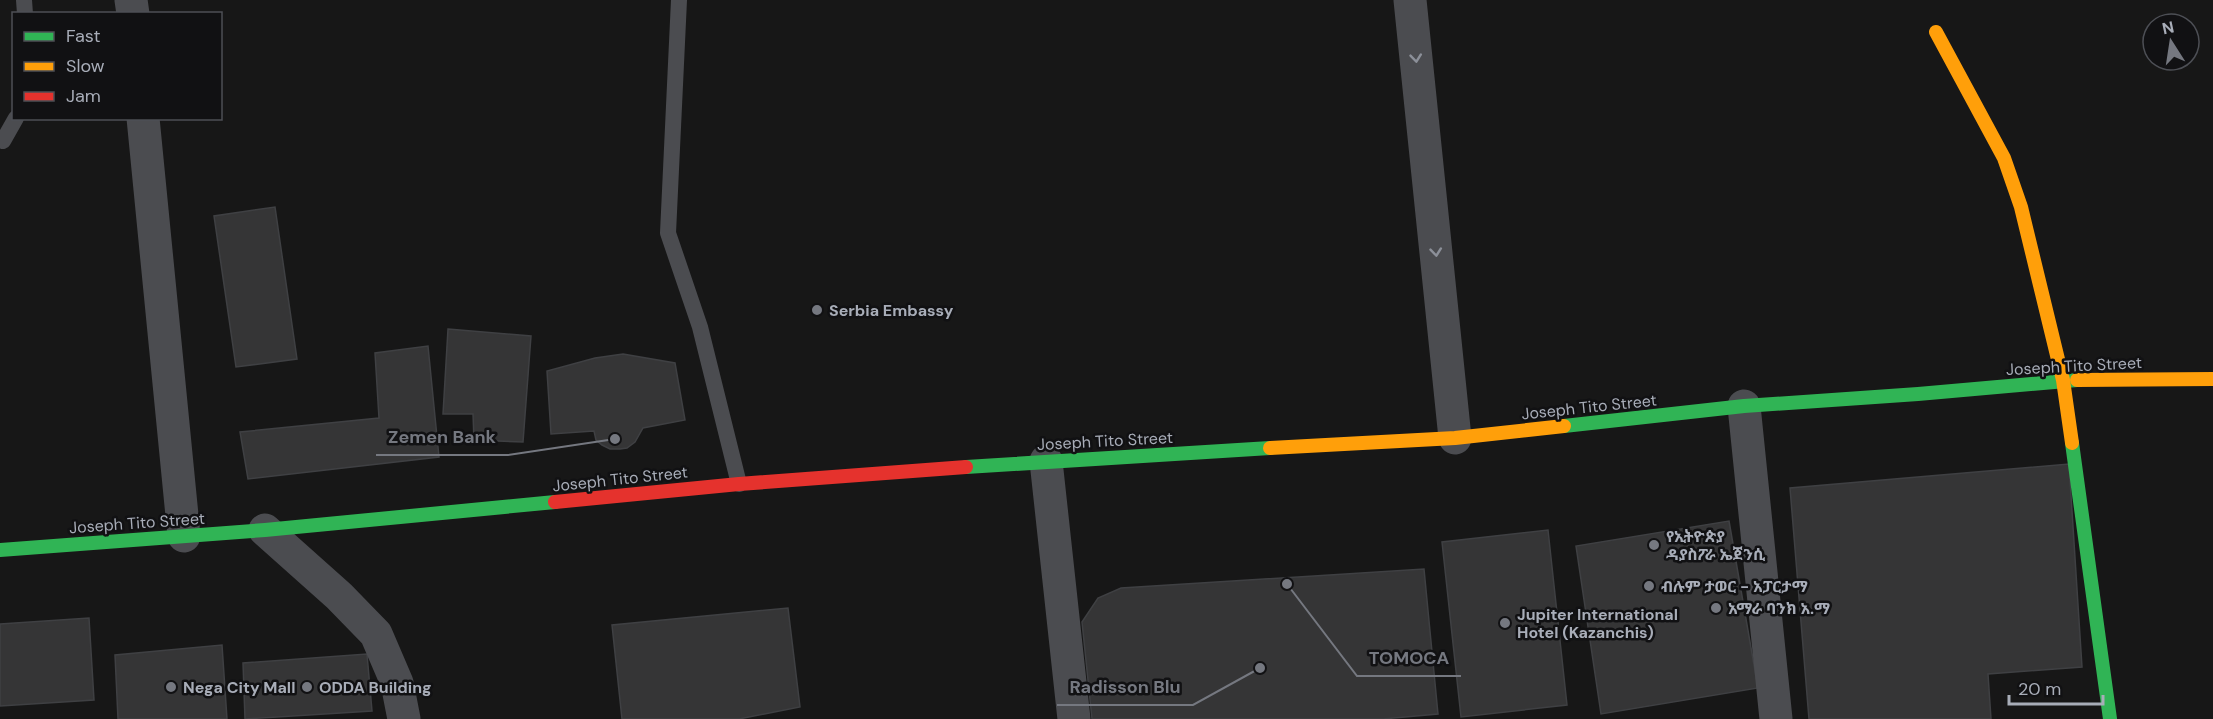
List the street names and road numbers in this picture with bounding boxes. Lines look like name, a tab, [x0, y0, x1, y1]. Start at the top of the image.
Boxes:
street label: Joseph Tito Street	[2006, 352, 2142, 380]
street label: Joseph Tito Street	[1520, 389, 1658, 425]
street label: Joseph Tito Street	[1037, 427, 1173, 455]
street label: Joseph Tito Street	[551, 461, 689, 497]
street label: Joseph Tito Street	[68, 508, 206, 538]

